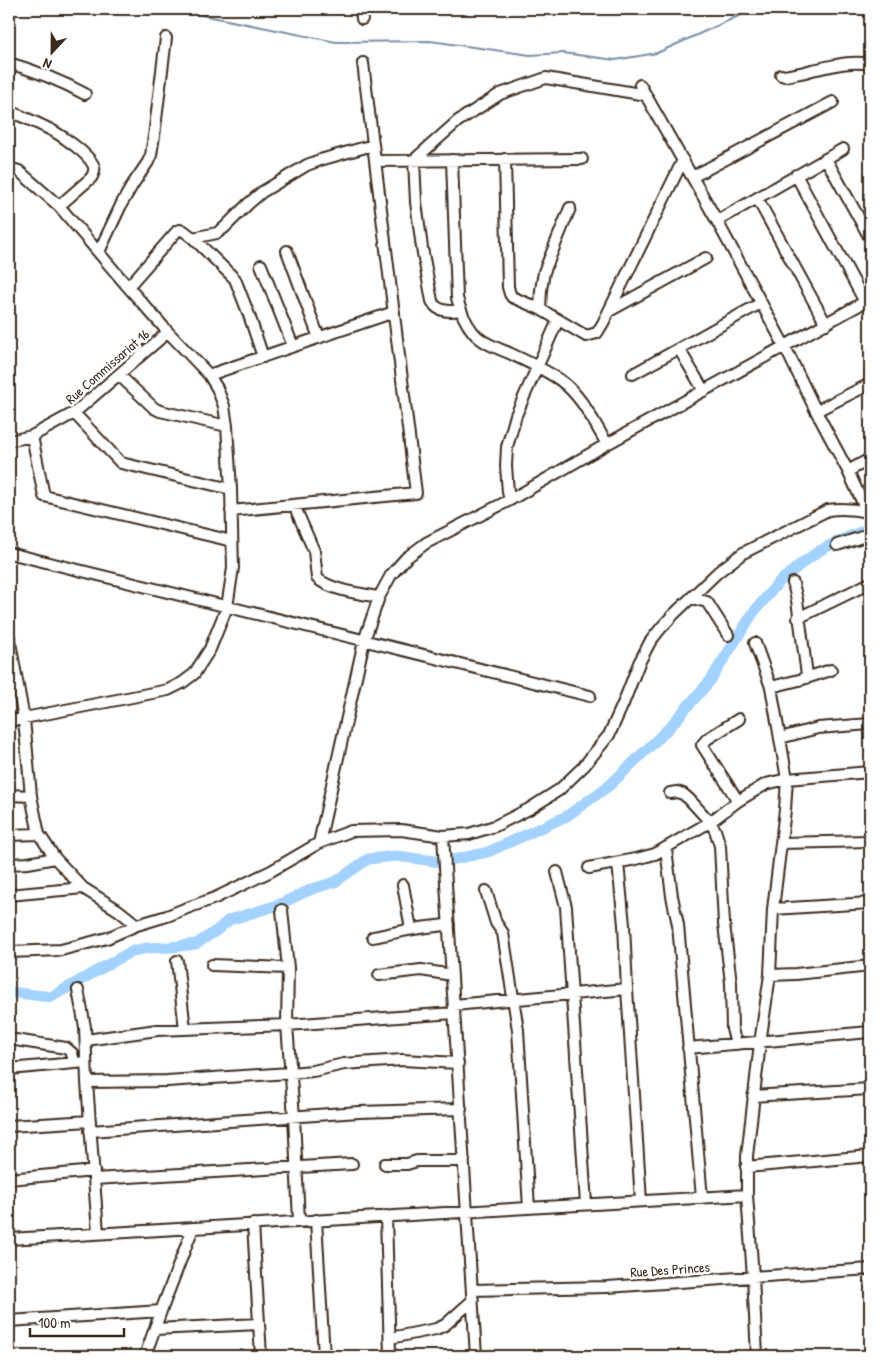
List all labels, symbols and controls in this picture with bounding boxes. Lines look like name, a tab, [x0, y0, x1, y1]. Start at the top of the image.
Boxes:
north arrow	[28, 28, 78, 78]
text: N	[39, 54, 54, 75]
street label: Rue Commissariat 16	[61, 324, 153, 408]
street label: Rue Des Princes	[630, 1257, 710, 1281]
scale bar	[30, 1305, 124, 1337]
text: 100 m	[38, 1312, 71, 1333]

